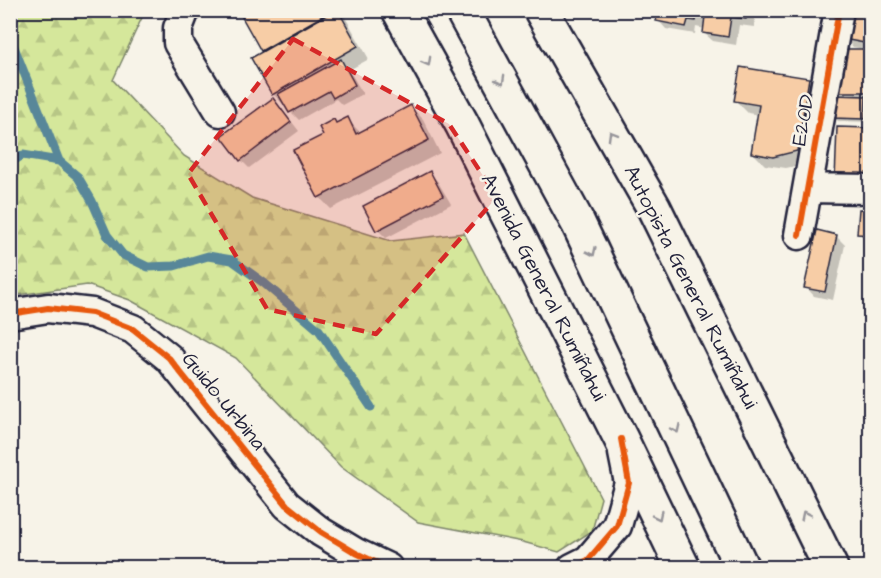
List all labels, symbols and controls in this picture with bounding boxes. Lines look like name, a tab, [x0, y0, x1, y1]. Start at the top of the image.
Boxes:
one-way arrow	[420, 55, 432, 66]
one-way arrow	[493, 74, 505, 85]
street label: E20D	[784, 92, 822, 148]
one-way arrow	[608, 131, 620, 142]
street label: Autopista General Rumiñahui	[616, 160, 765, 414]
street label: Avenida General Rumiñahui	[474, 168, 614, 406]
one-way arrow	[585, 246, 597, 257]
street label: Guido Urbina	[175, 346, 273, 457]
one-way arrow	[668, 422, 680, 433]
one-way arrow	[651, 510, 662, 521]
one-way arrow	[801, 510, 813, 521]

